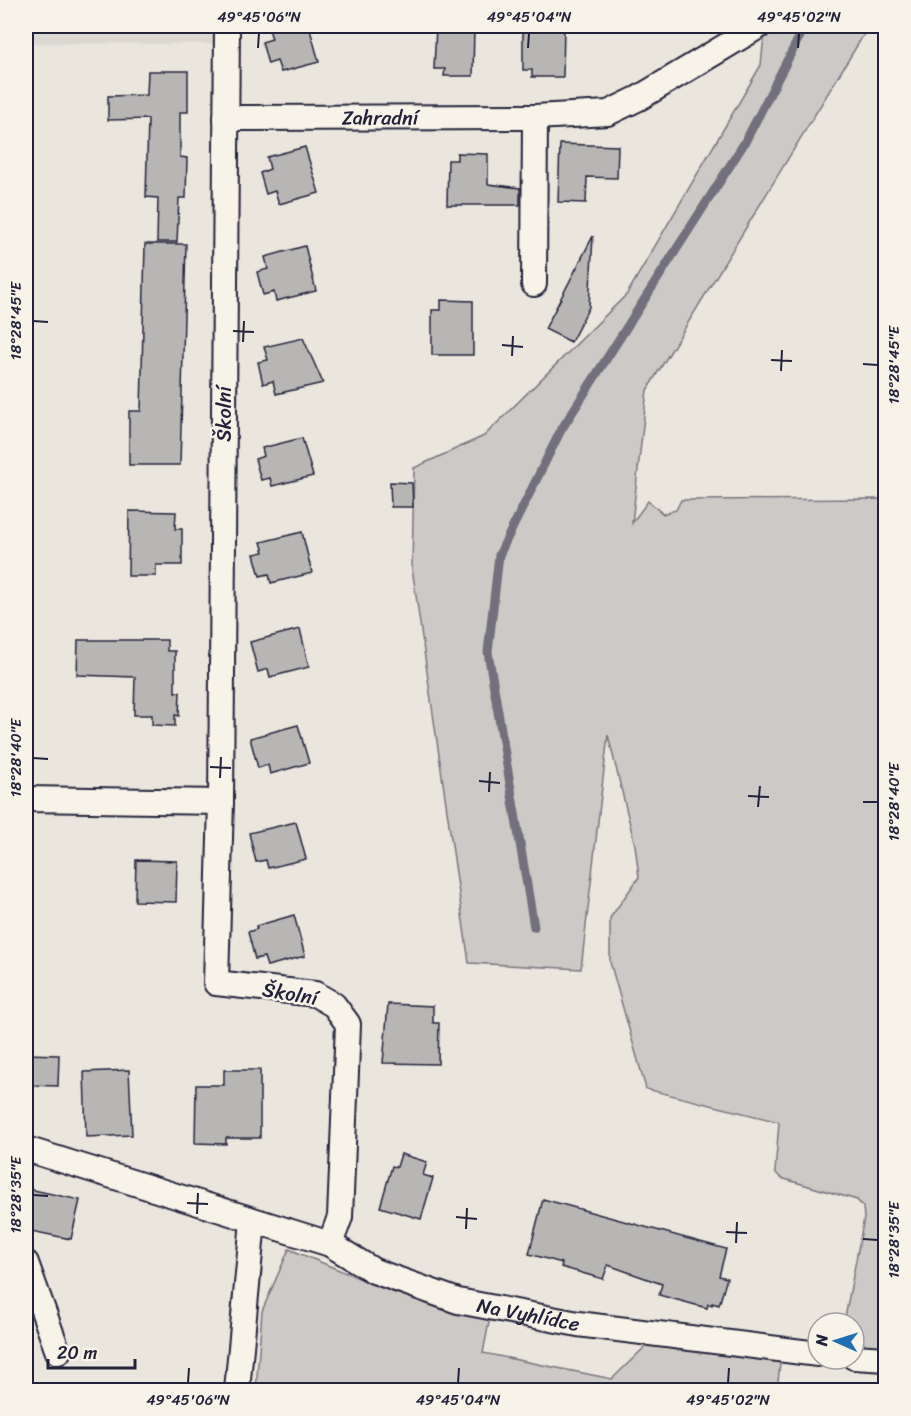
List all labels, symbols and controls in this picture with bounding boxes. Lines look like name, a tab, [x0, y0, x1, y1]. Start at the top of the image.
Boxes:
text: 49°45'06"N	[217, 4, 301, 30]
text: 49°45'04"N	[487, 4, 572, 30]
text: 49°45'02"N	[757, 4, 842, 30]
street label: Zahradní	[342, 100, 421, 135]
text: 18°28'45"E	[3, 280, 29, 360]
text: 18°28'45"E	[881, 324, 907, 404]
street label: Školní	[207, 384, 242, 442]
text: 18°28'40"E	[3, 717, 29, 797]
text: 18°28'40"E	[881, 761, 907, 841]
street label: Školní	[260, 972, 323, 1016]
text: 18°28'35"E	[3, 1155, 29, 1234]
text: 18°28'35"E	[881, 1200, 907, 1279]
street label: Na Vyhlídce	[474, 1288, 583, 1341]
north arrow	[806, 1311, 866, 1371]
scale bar	[48, 1332, 135, 1370]
text: N	[807, 1333, 836, 1348]
text: 20 m	[57, 1337, 97, 1369]
text: 49°45'06"N	[146, 1387, 230, 1413]
text: 49°45'04"N	[416, 1387, 501, 1413]
text: 49°45'02"N	[686, 1387, 771, 1413]

